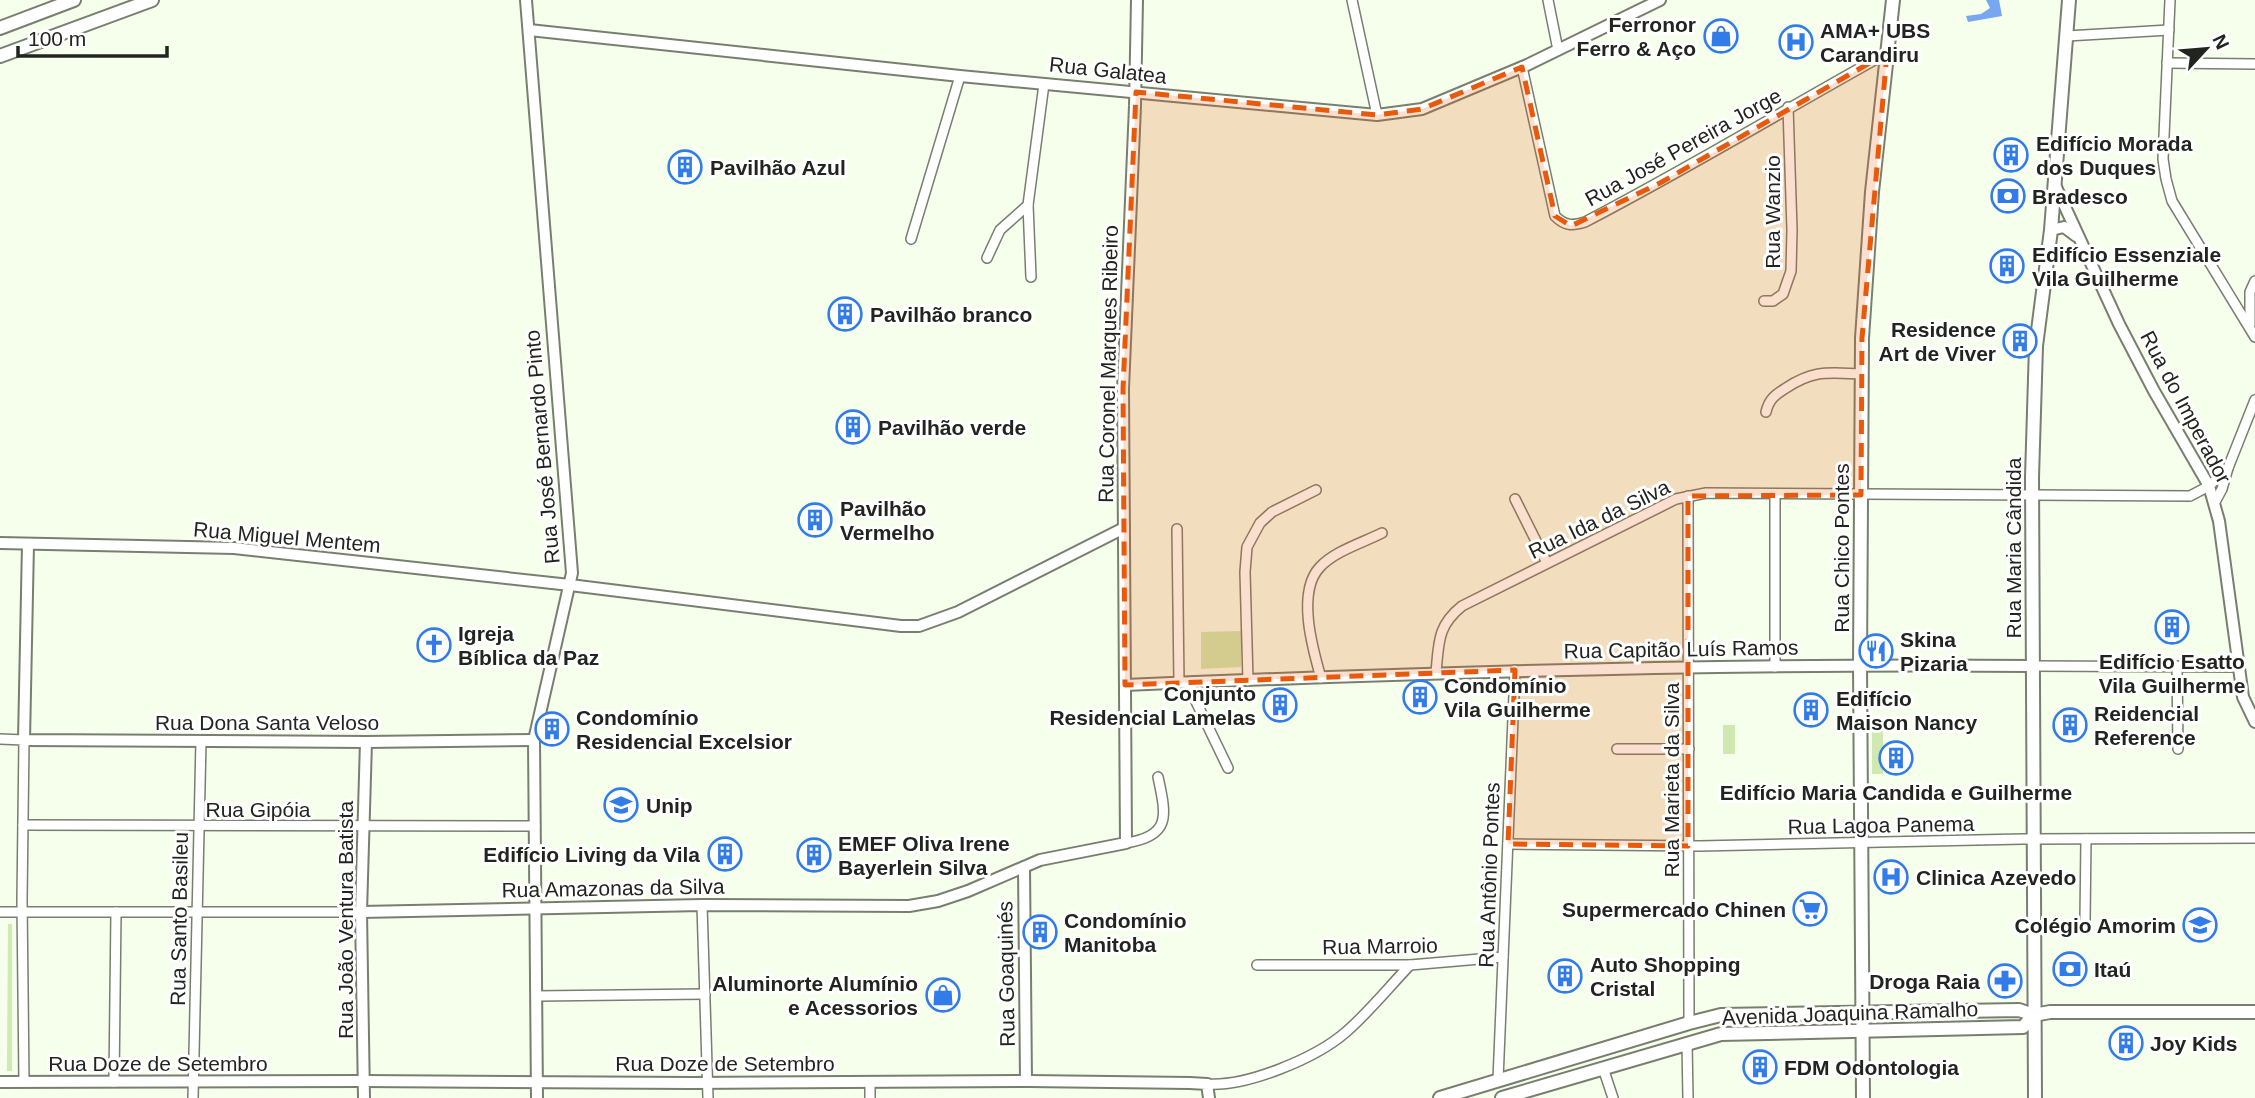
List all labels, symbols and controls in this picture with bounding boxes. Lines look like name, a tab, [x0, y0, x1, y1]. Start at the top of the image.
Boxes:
place label: Ferronor Ferro & Aço	[1577, 13, 1696, 60]
scale bar	[18, 14, 166, 58]
north arrow	[2171, 14, 2241, 84]
shop icon: Ferronor Ferro & Aço	[1702, 17, 1740, 55]
place label: AMA+ UBS Carandiru	[1820, 19, 1930, 66]
hospital icon: AMA+ UBS Carandiru	[1777, 23, 1815, 61]
text: 100 m	[28, 27, 86, 50]
text: N	[2208, 31, 2233, 53]
street label: Rua Galatea	[1048, 52, 1168, 88]
street label: Rua José Pereira Jorge	[1581, 83, 1785, 211]
place label: Edifício Morada dos Duques	[2036, 132, 2193, 179]
building icon: Edifício Morada dos Duques	[1992, 136, 2030, 174]
building icon: Pavilhão Azul	[666, 148, 704, 186]
street label: Rua Wanzio	[1761, 155, 1784, 269]
place label: Pavilhão Azul	[710, 156, 846, 179]
bank icon: Bradesco	[1989, 177, 2027, 215]
place label: Bradesco	[2032, 185, 2128, 208]
street label: Rua Coronel Marques Ribeiro	[1094, 225, 1122, 503]
place label: Edifício Essenziale Vila Guilherme	[2032, 243, 2221, 290]
building icon: Edifício Essenziale Vila Guilherme	[1988, 247, 2026, 285]
building icon: Pavilhão branco	[826, 295, 864, 333]
place label: Pavilhão branco	[870, 303, 1032, 326]
place label: Residence Art de Viver	[1879, 318, 1996, 365]
building icon: Residence Art de Viver	[2001, 322, 2039, 360]
street label: Rua do Imperador	[2136, 327, 2236, 487]
street label: Rua José Bernardo Pinto	[520, 329, 564, 565]
building icon: Pavilhão verde	[834, 408, 872, 446]
place label: Pavilhão verde	[878, 416, 1026, 439]
street label: Rua Maria Cândida	[2002, 457, 2025, 638]
street label: Rua Chico Pontes	[1830, 463, 1853, 633]
street label: Rua Ida da Silva	[1525, 475, 1674, 563]
place label: Pavilhão Vermelho	[840, 497, 935, 544]
building icon: Pavilhão Vermelho	[796, 501, 834, 539]
street label: Rua Miguel Mentem	[192, 517, 382, 557]
building icon: Edifício Esatto Vila Guilherme	[2153, 608, 2191, 646]
place label: Igreja Bíblica da Paz	[458, 622, 599, 669]
church icon: Igreja Bíblica da Paz	[415, 626, 453, 664]
place label: Skina Pizaria	[1900, 628, 1968, 675]
restaurant icon: Skina Pizaria	[1857, 632, 1895, 670]
street label: Rua Capitão Luís Ramos	[1564, 635, 1798, 663]
place label: Edifício Esatto Vila Guilherme	[2099, 650, 2245, 697]
place label: Condomínio Vila Guilherme	[1444, 674, 1591, 721]
building icon: Condomínio Vila Guilherme	[1401, 678, 1439, 716]
place label: Conjunto Residencial Lamelas	[1049, 682, 1256, 729]
street label: Rua Marieta da Silva	[1660, 682, 1683, 877]
building icon: Conjunto Residencial Lamelas	[1261, 686, 1299, 724]
place label: Edifício Maison Nancy	[1836, 687, 1978, 734]
building icon: Edifício Maison Nancy	[1792, 691, 1830, 729]
place label: Reidencial Reference	[2094, 702, 2199, 749]
place label: Condomínio Residencial Excelsior	[576, 706, 792, 753]
building icon: Reidencial Reference	[2051, 706, 2089, 744]
building icon: Condomínio Residencial Excelsior	[533, 710, 571, 748]
street label: Rua Dona Santa Veloso	[155, 711, 379, 734]
building icon: Edifício Maria Candida e Guilherme	[1877, 739, 1915, 777]
place label: Edifício Maria Candida e Guilherme	[1720, 781, 2072, 804]
street label: Rua Antônio Pontes	[1474, 782, 1504, 968]
school or university icon: Unip	[602, 786, 640, 824]
place label: Unip	[646, 794, 693, 817]
street label: Rua Gipóia	[205, 798, 311, 821]
street label: Rua João Ventura Batista	[334, 801, 357, 1039]
street label: Rua Lagoa Panema	[1787, 812, 1975, 838]
street label: Rua Santo Basileu	[166, 832, 192, 1006]
place label: EMEF Oliva Irene Bayerlein Silva	[838, 832, 1010, 879]
building icon: Edifício Living da Vila	[706, 835, 744, 873]
building icon: EMEF Oliva Irene Bayerlein Silva	[795, 836, 833, 874]
place label: Edifício Living da Vila	[483, 843, 700, 866]
hospital icon: Clinica Azevedo	[1872, 858, 1910, 896]
place label: Clinica Azevedo	[1916, 866, 2076, 889]
street label: Rua Amazonas da Silva	[501, 875, 725, 901]
supermarket icon: Supermercado Chinen	[1791, 890, 1829, 928]
place label: Supermercado Chinen	[1562, 898, 1786, 921]
street label: Rua Goaquinés	[993, 901, 1019, 1047]
school or university icon: Colégio Amorim	[2181, 906, 2219, 944]
place label: Condomínio Manitoba	[1064, 909, 1186, 956]
building icon: Condomínio Manitoba	[1021, 913, 1059, 951]
place label: Colégio Amorim	[2015, 914, 2176, 937]
street label: Rua Marroio	[1322, 933, 1438, 959]
bank icon: Itaú	[2051, 950, 2089, 988]
place label: Auto Shopping Cristal	[1590, 953, 1740, 1000]
building icon: Auto Shopping Cristal	[1546, 957, 1584, 995]
place label: Itaú	[2094, 958, 2131, 981]
pharmacy icon: Droga Raia	[1986, 962, 2024, 1000]
place label: Droga Raia	[1869, 970, 1980, 993]
place label: Aluminorte Alumínio e Acessorios	[712, 972, 918, 1019]
shop icon: Aluminorte Alumínio e Acessorios	[924, 976, 962, 1014]
street label: Avenida Joaquina Ramalho	[1721, 997, 1979, 1029]
building icon: Joy Kids	[2107, 1024, 2145, 1062]
place label: Joy Kids	[2150, 1032, 2238, 1055]
building icon: FDM Odontologia	[1741, 1048, 1779, 1086]
street label: Rua Doze de Setembro	[48, 1052, 268, 1075]
street label: Rua Doze de Setembro	[615, 1052, 835, 1075]
place label: FDM Odontologia	[1784, 1056, 1959, 1079]

